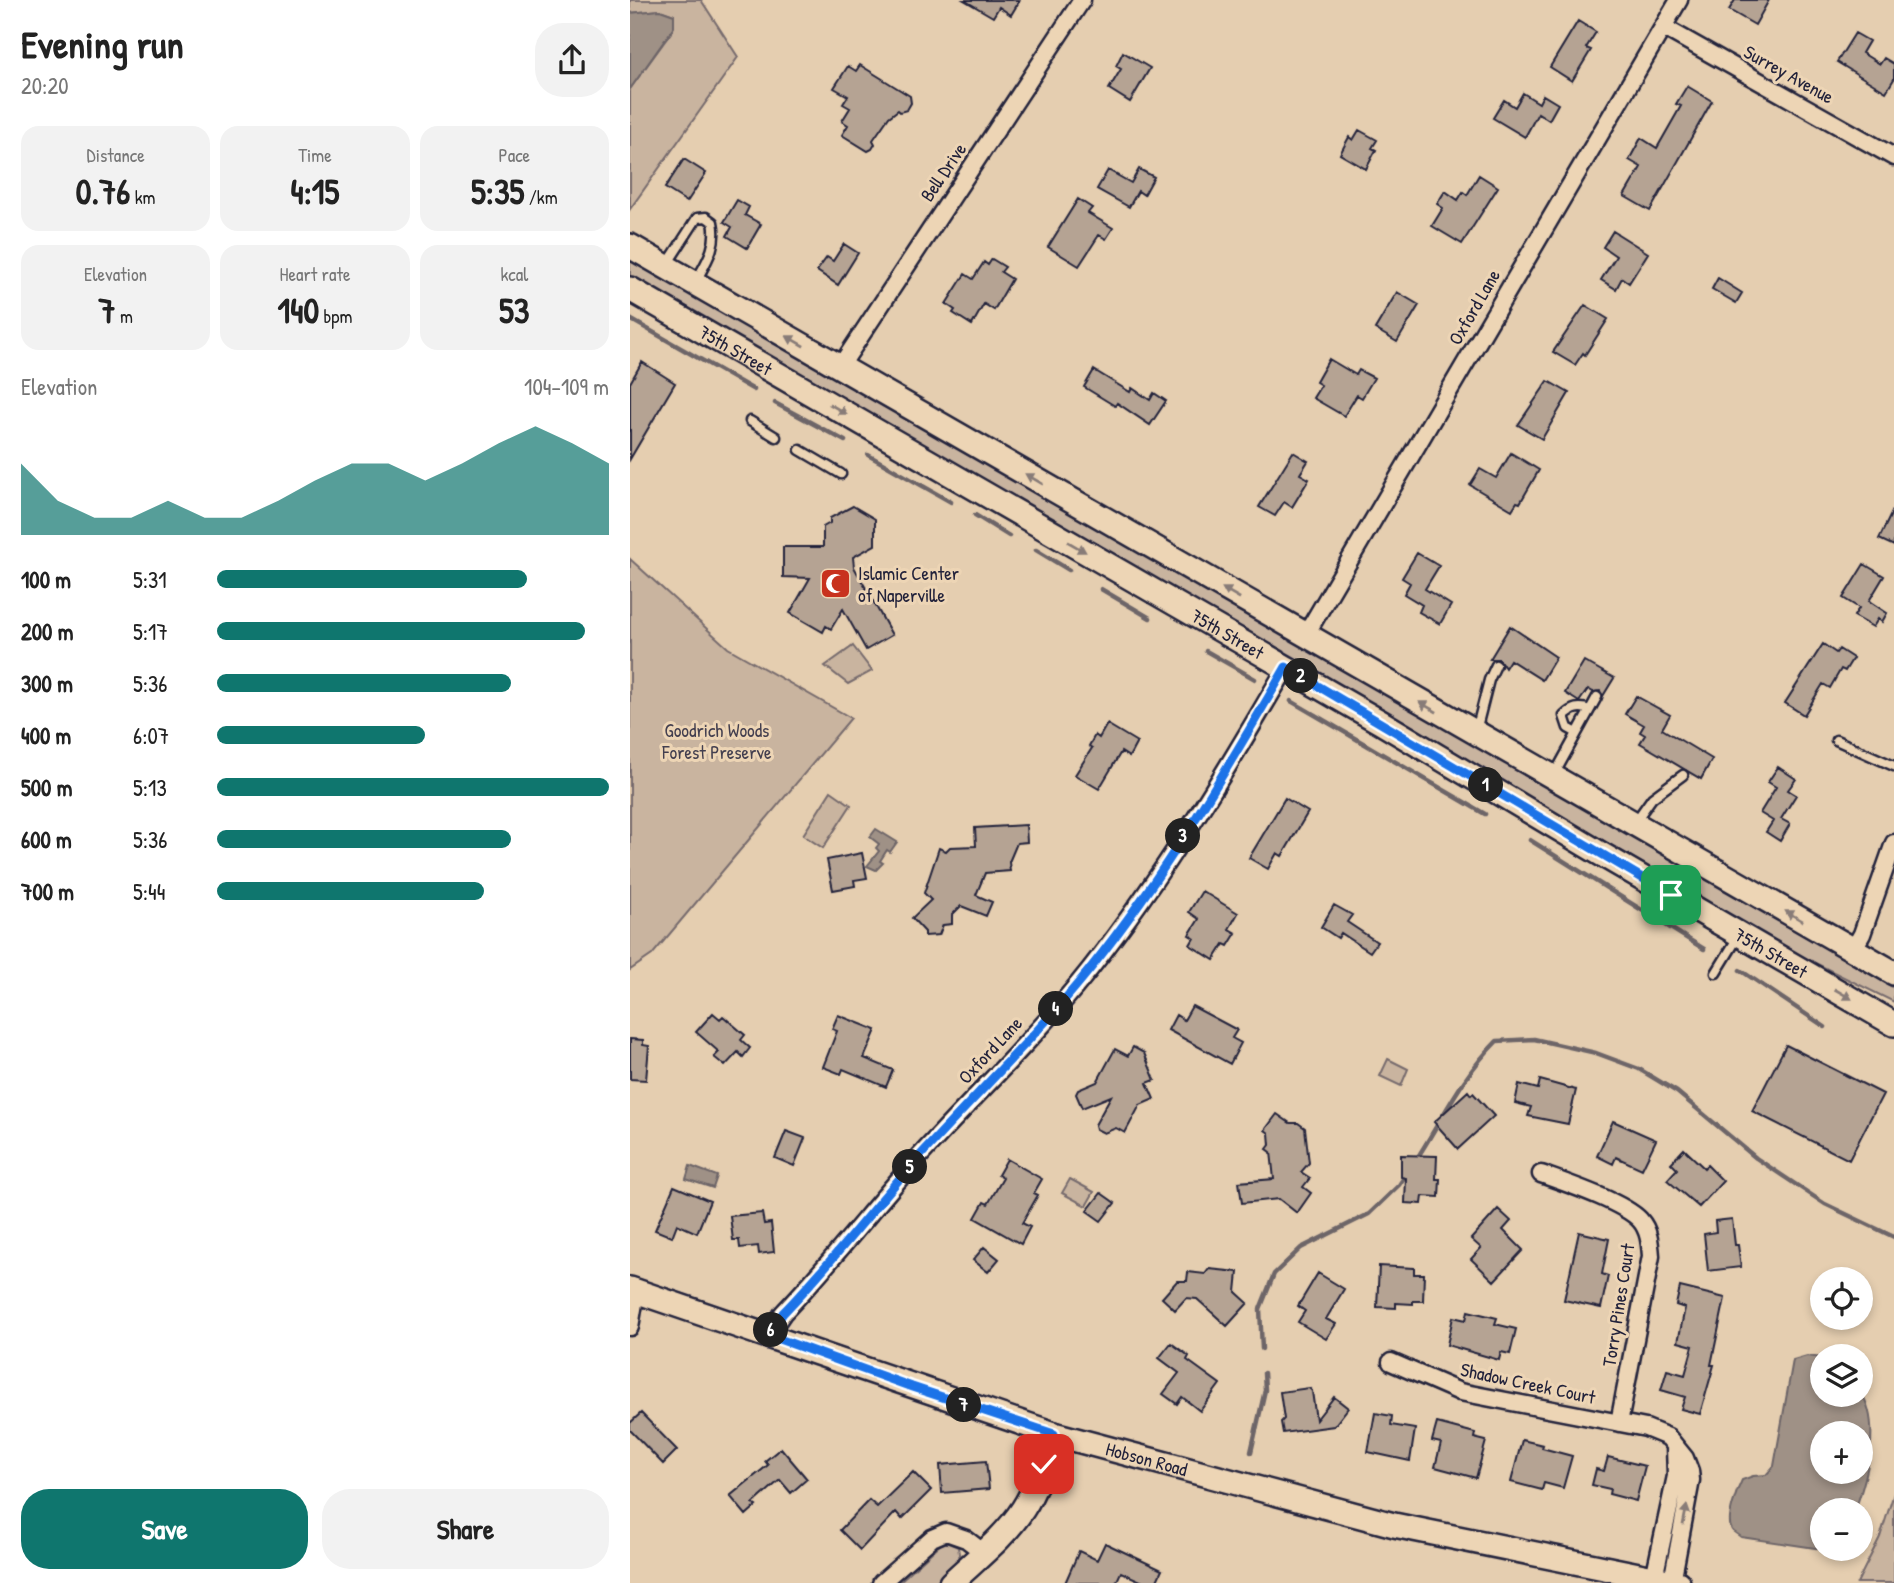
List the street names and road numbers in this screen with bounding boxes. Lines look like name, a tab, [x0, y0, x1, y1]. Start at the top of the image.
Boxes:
street label: Surrey Avenue	[1739, 39, 1839, 110]
street label: Bell Drive	[914, 137, 972, 206]
street label: Oxford Lane	[1442, 264, 1506, 350]
street label: 75th Street	[694, 319, 777, 382]
street label: 75th Street	[1186, 602, 1269, 666]
street label: 75th Street	[1730, 921, 1813, 984]
street label: Oxford Lane	[952, 1010, 1028, 1089]
street label: Torry Pines Court	[1595, 1241, 1641, 1368]
street label: Shadow Creek Court	[1458, 1356, 1598, 1410]
street label: Hobson Road	[1103, 1435, 1191, 1482]

